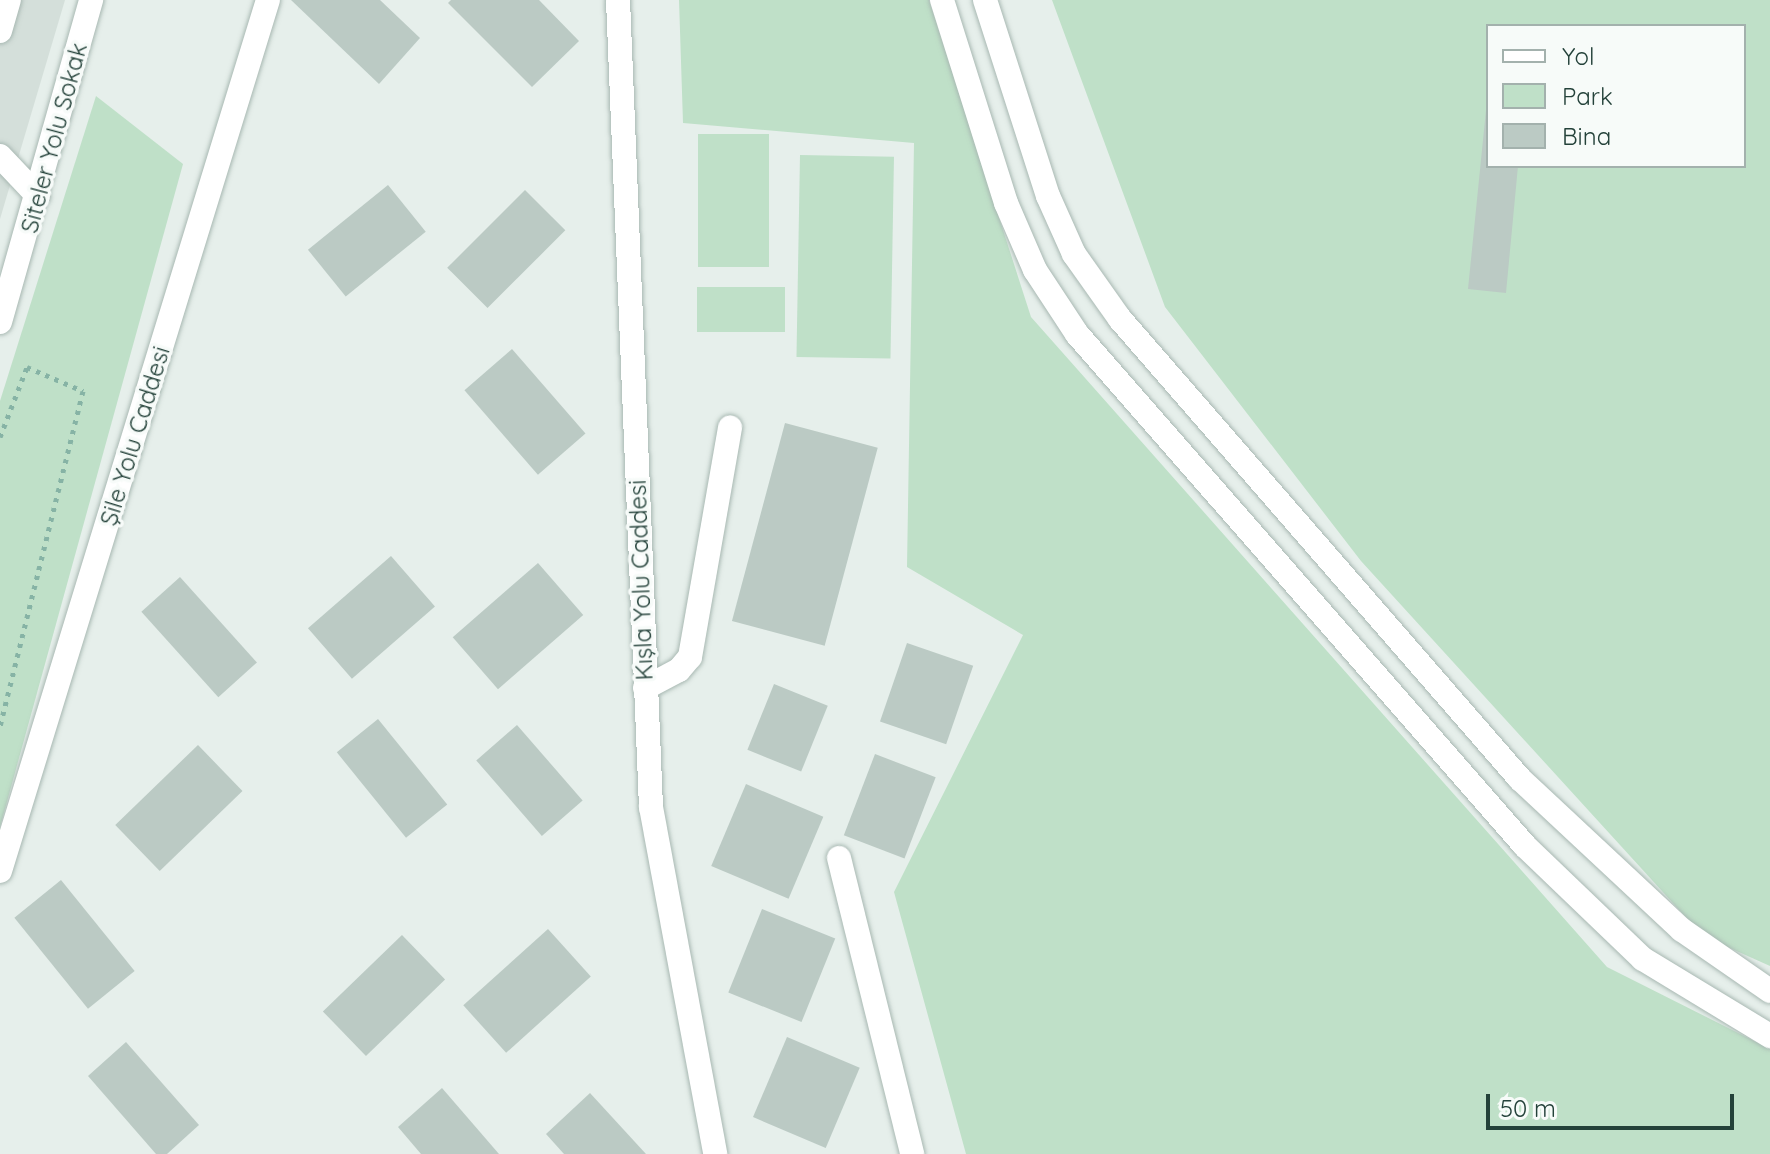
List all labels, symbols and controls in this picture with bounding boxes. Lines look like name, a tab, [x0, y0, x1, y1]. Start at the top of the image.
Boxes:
legend	[1486, 24, 1746, 168]
street label: Siteler Yolu Sokak	[15, 40, 93, 236]
text: Yol	[1562, 41, 1594, 71]
text: Park	[1562, 81, 1613, 111]
text: Bina	[1562, 121, 1611, 151]
street label: Şile Yolu Caddesi	[94, 343, 176, 529]
street label: Kışla Yolu Caddesi	[623, 479, 659, 681]
scale bar	[1490, 1078, 1738, 1128]
text: 50 m	[1500, 1093, 1556, 1123]

